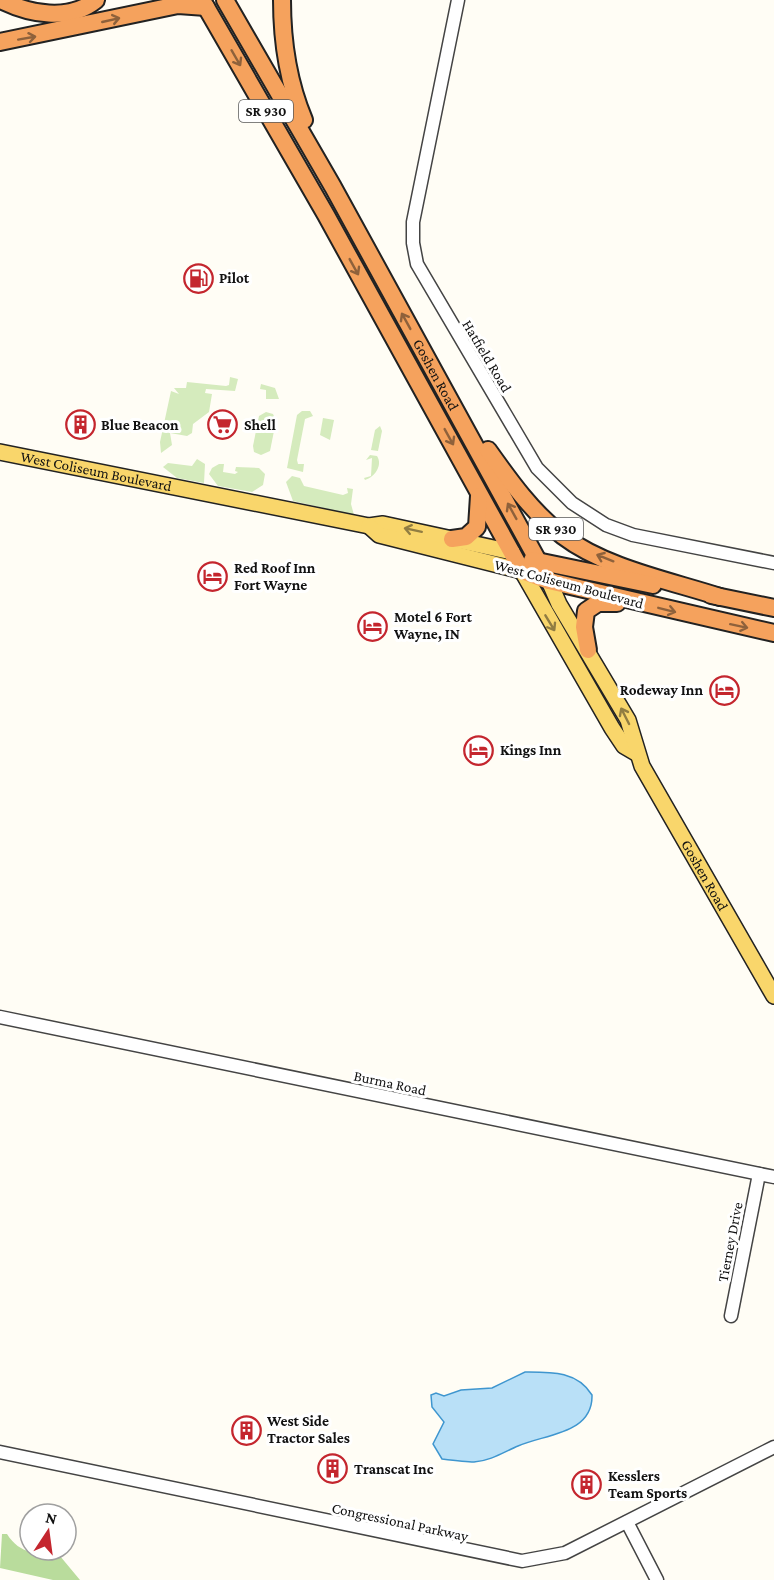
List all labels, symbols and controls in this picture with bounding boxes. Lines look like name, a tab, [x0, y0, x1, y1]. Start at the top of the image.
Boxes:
one-way arrow	[101, 13, 120, 25]
one-way arrow	[17, 32, 36, 43]
one-way arrow	[230, 49, 242, 66]
road number: SR 930	[239, 100, 293, 122]
one-way arrow	[349, 257, 360, 275]
fuel station icon: Pilot	[182, 262, 214, 294]
place label: Pilot	[219, 270, 250, 286]
one-way arrow	[400, 313, 412, 330]
street label: Hatfield Road	[459, 317, 515, 395]
street label: Goshen Road	[410, 336, 462, 413]
building icon: Blue Beacon	[64, 409, 96, 441]
supermarket icon: Shell	[207, 409, 239, 441]
place label: Blue Beacon	[101, 417, 179, 433]
place label: Shell	[244, 417, 276, 433]
one-way arrow	[443, 428, 455, 445]
street label: West Coliseum Boulevard	[19, 448, 173, 494]
one-way arrow	[506, 503, 518, 520]
road number: SR 930	[529, 518, 583, 540]
one-way arrow	[404, 524, 424, 535]
one-way arrow	[597, 552, 615, 563]
street label: West Coliseum Boulevard	[493, 556, 645, 612]
place label: Red Roof Inn Fort Wayne	[234, 560, 316, 593]
hotel icon: Red Roof Inn Fort Wayne	[197, 561, 229, 593]
one-way arrow	[657, 604, 676, 616]
place label: Motel 6 Fort Wayne, IN	[393, 609, 473, 642]
hotel icon: Motel 6 Fort Wayne, IN	[357, 610, 389, 642]
one-way arrow	[544, 614, 556, 631]
one-way arrow	[730, 620, 749, 632]
hotel icon: Rodeway Inn	[708, 674, 740, 706]
place label: Rodeway Inn	[620, 682, 703, 698]
one-way arrow	[619, 708, 631, 725]
hotel icon: Kings Inn	[463, 734, 495, 766]
place label: Kings Inn	[500, 742, 562, 758]
street label: Goshen Road	[678, 837, 731, 913]
street label: Burma Road	[352, 1068, 428, 1099]
street label: Tierney Drive	[714, 1200, 747, 1283]
place label: West Side Tractor Sales	[266, 1413, 350, 1446]
building icon: West Side Tractor Sales	[230, 1414, 262, 1446]
building icon: Transcat Inc	[317, 1453, 349, 1485]
place label: Transcat Inc	[354, 1461, 434, 1477]
place label: Kesslers Team Sports	[608, 1468, 687, 1501]
building icon: Kesslers Team Sports	[571, 1469, 603, 1501]
street label: Congressional Parkway	[330, 1500, 470, 1545]
north arrow	[18, 1502, 78, 1562]
text: N	[44, 1508, 59, 1527]

